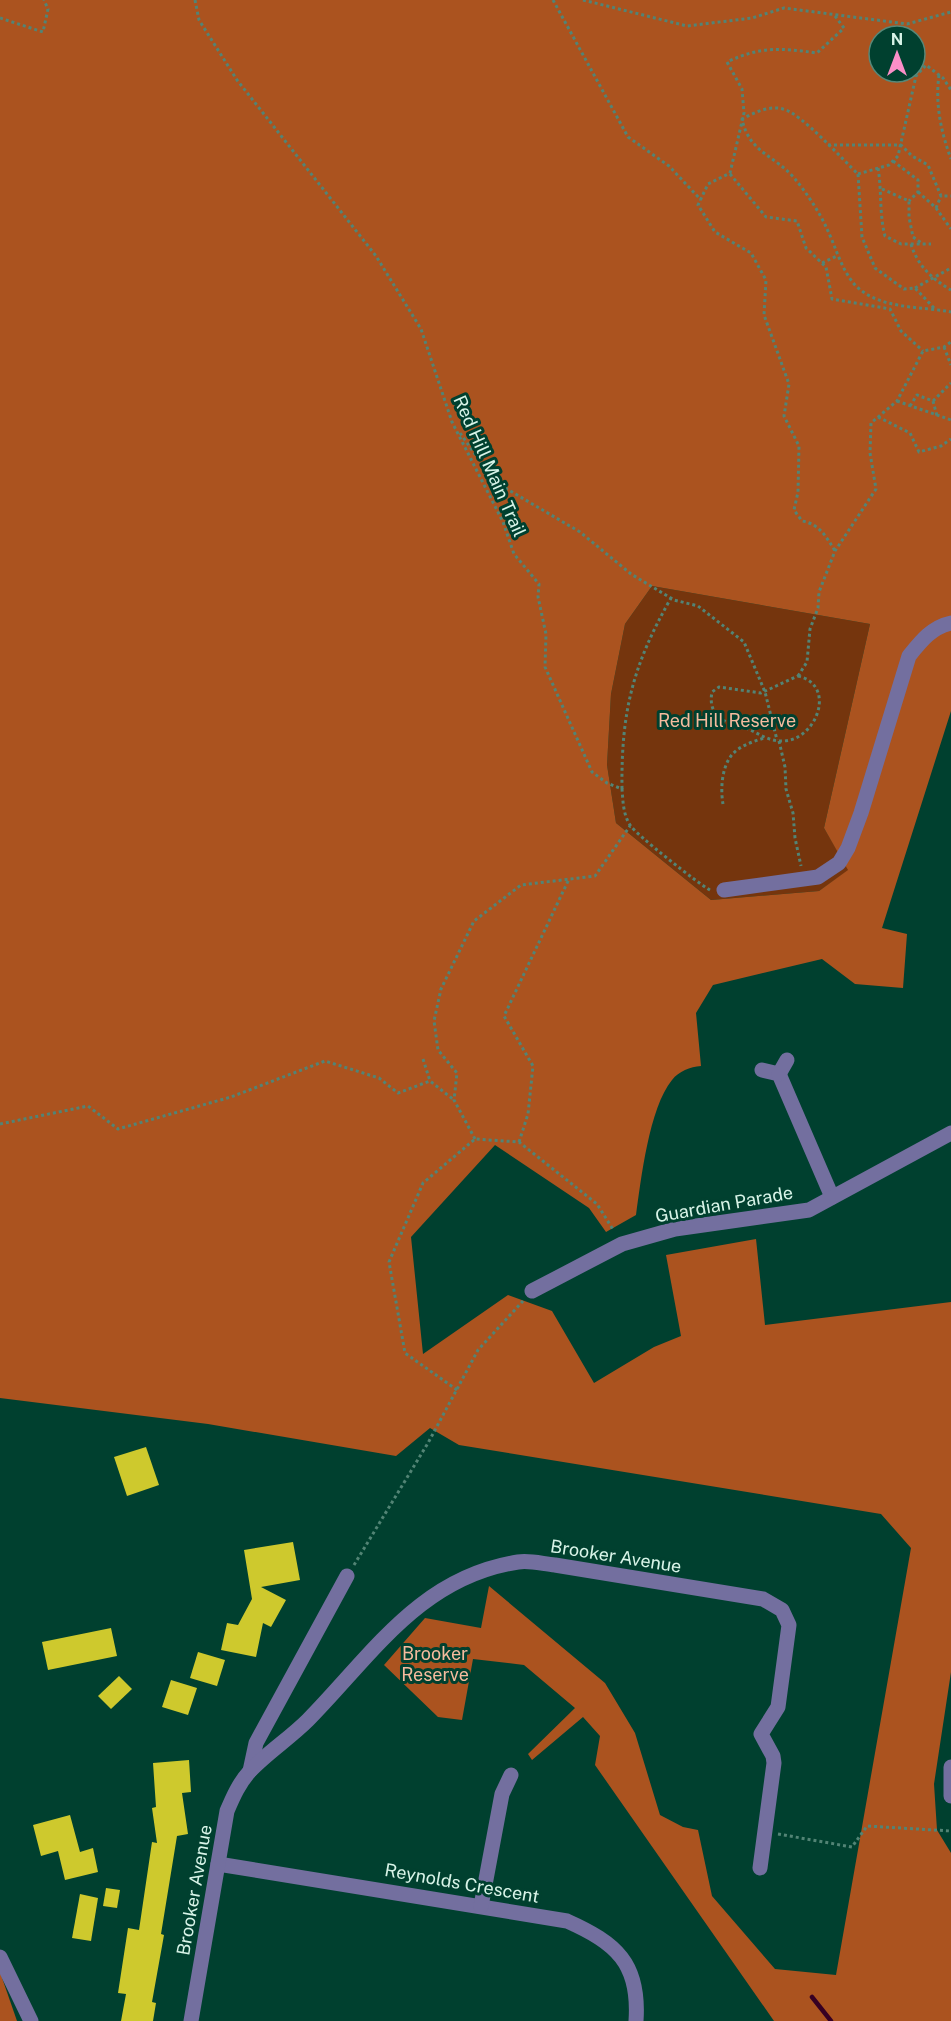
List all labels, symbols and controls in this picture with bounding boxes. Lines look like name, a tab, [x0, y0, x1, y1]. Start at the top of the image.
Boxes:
north arrow	[867, 24, 927, 84]
text: N	[891, 30, 903, 49]
street label: Red Hill Main Trail	[449, 392, 531, 540]
park label: Red Hill Reserve	[658, 710, 796, 731]
street label: Guardian Parade	[654, 1182, 794, 1226]
street label: Brooker Avenue	[549, 1535, 683, 1577]
park label: Brooker Reserve	[401, 1643, 469, 1685]
street label: Brooker Avenue	[172, 1823, 216, 1957]
street label: Reynolds Crescent	[383, 1859, 541, 1907]

